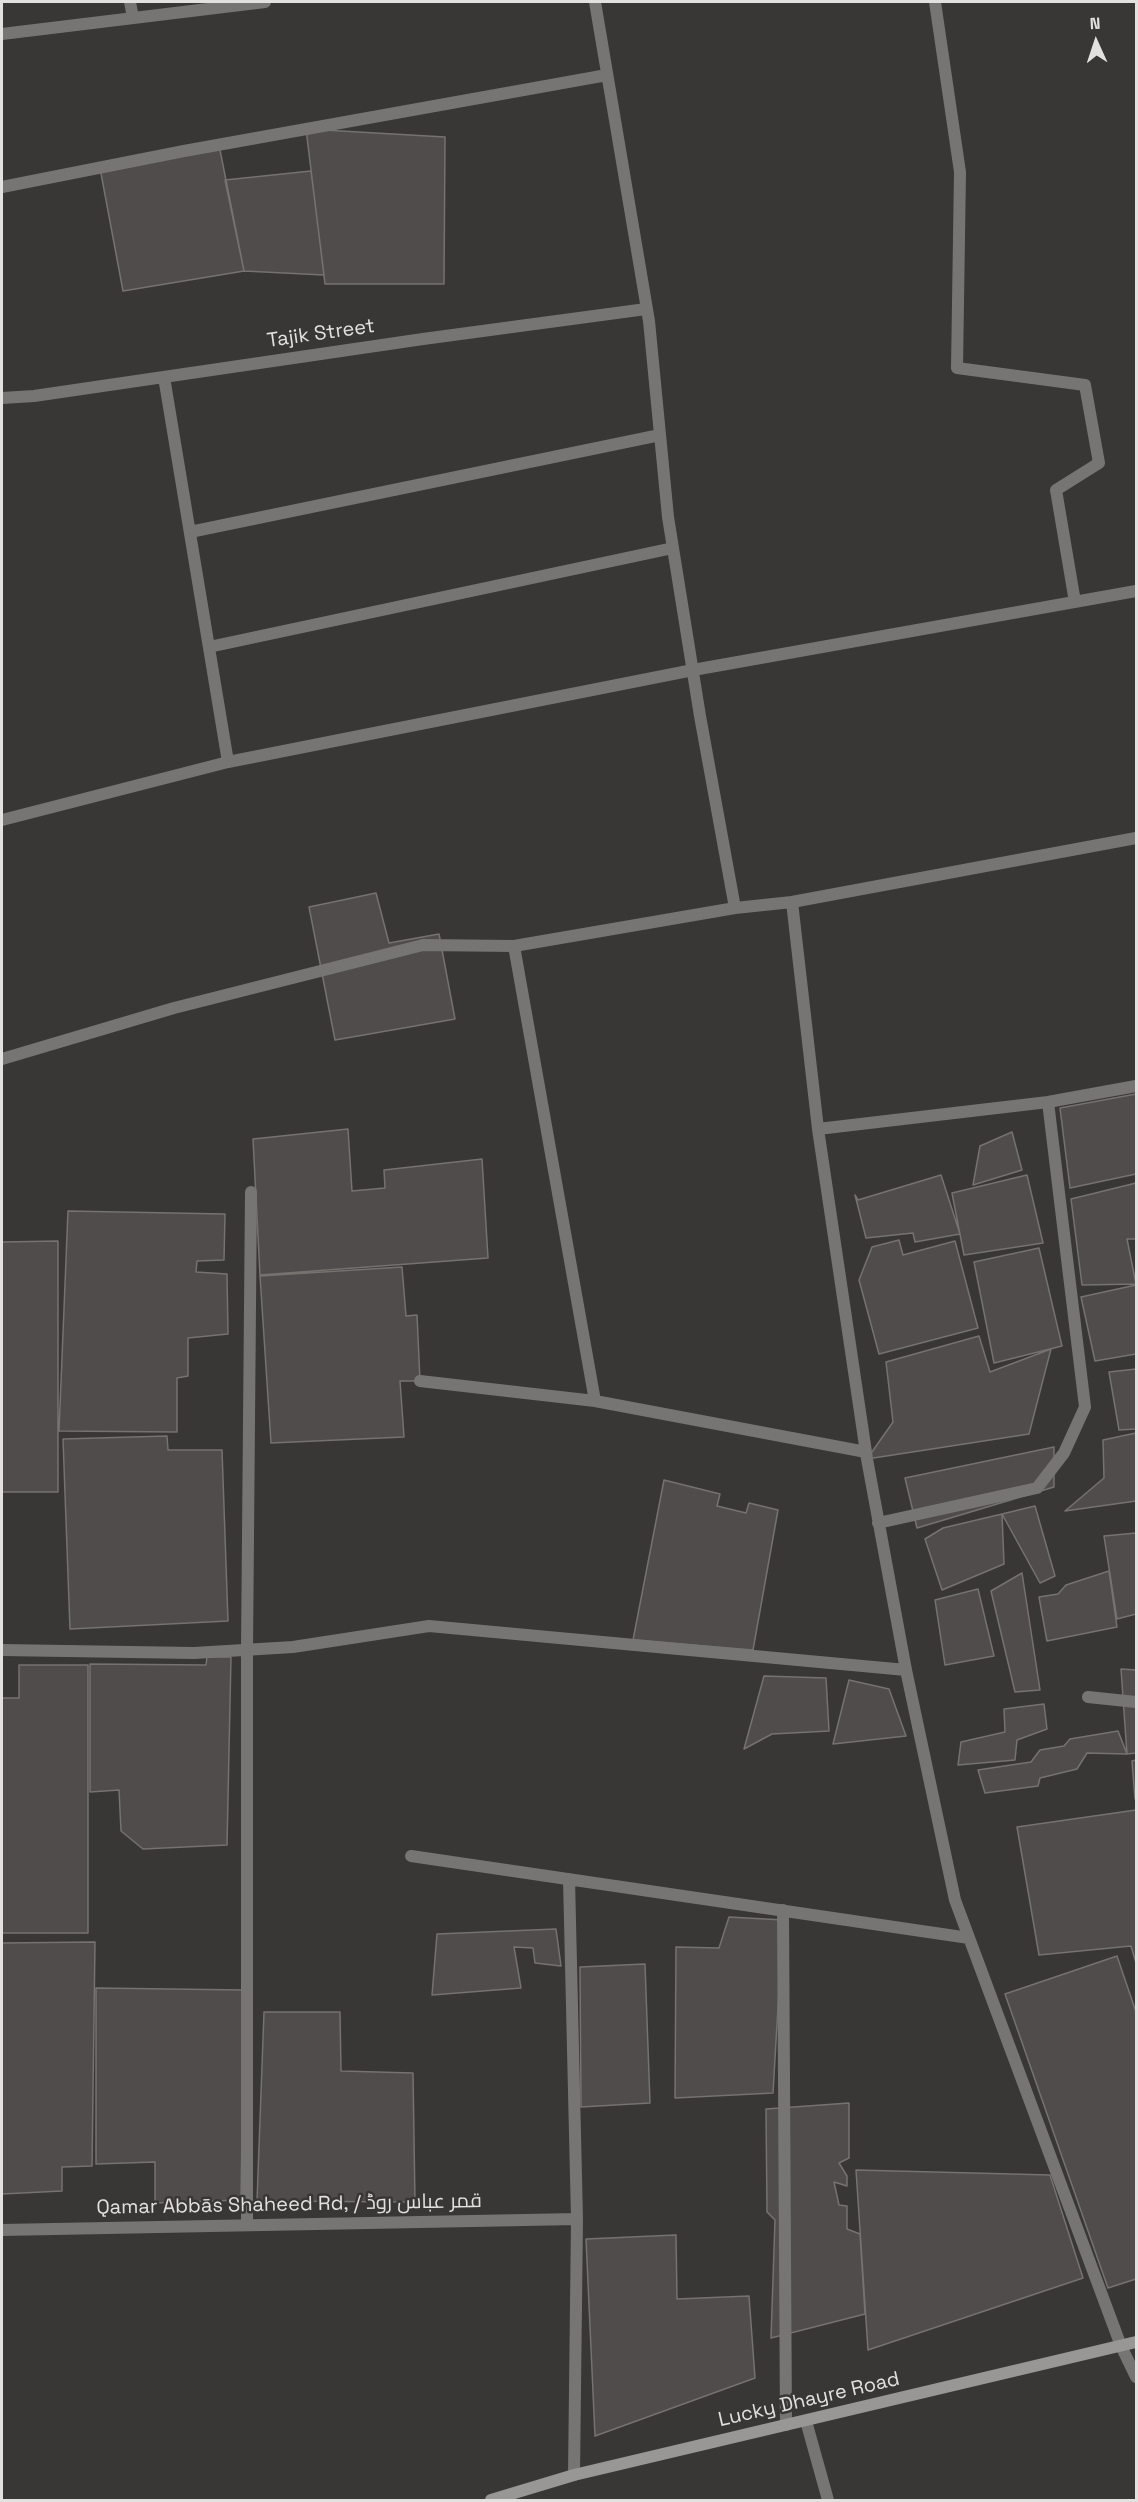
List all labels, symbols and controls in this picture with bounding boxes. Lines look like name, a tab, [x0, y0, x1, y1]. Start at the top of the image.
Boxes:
north arrow	[1066, 12, 1126, 72]
text: N	[1089, 13, 1101, 34]
street label: Tajik Street	[266, 315, 376, 353]
street label: Qamar Abbās Shaheed Rd, / قمر عباس روڈ	[96, 2190, 482, 2220]
street label: Lucky Dhayre Road	[716, 2367, 902, 2433]

